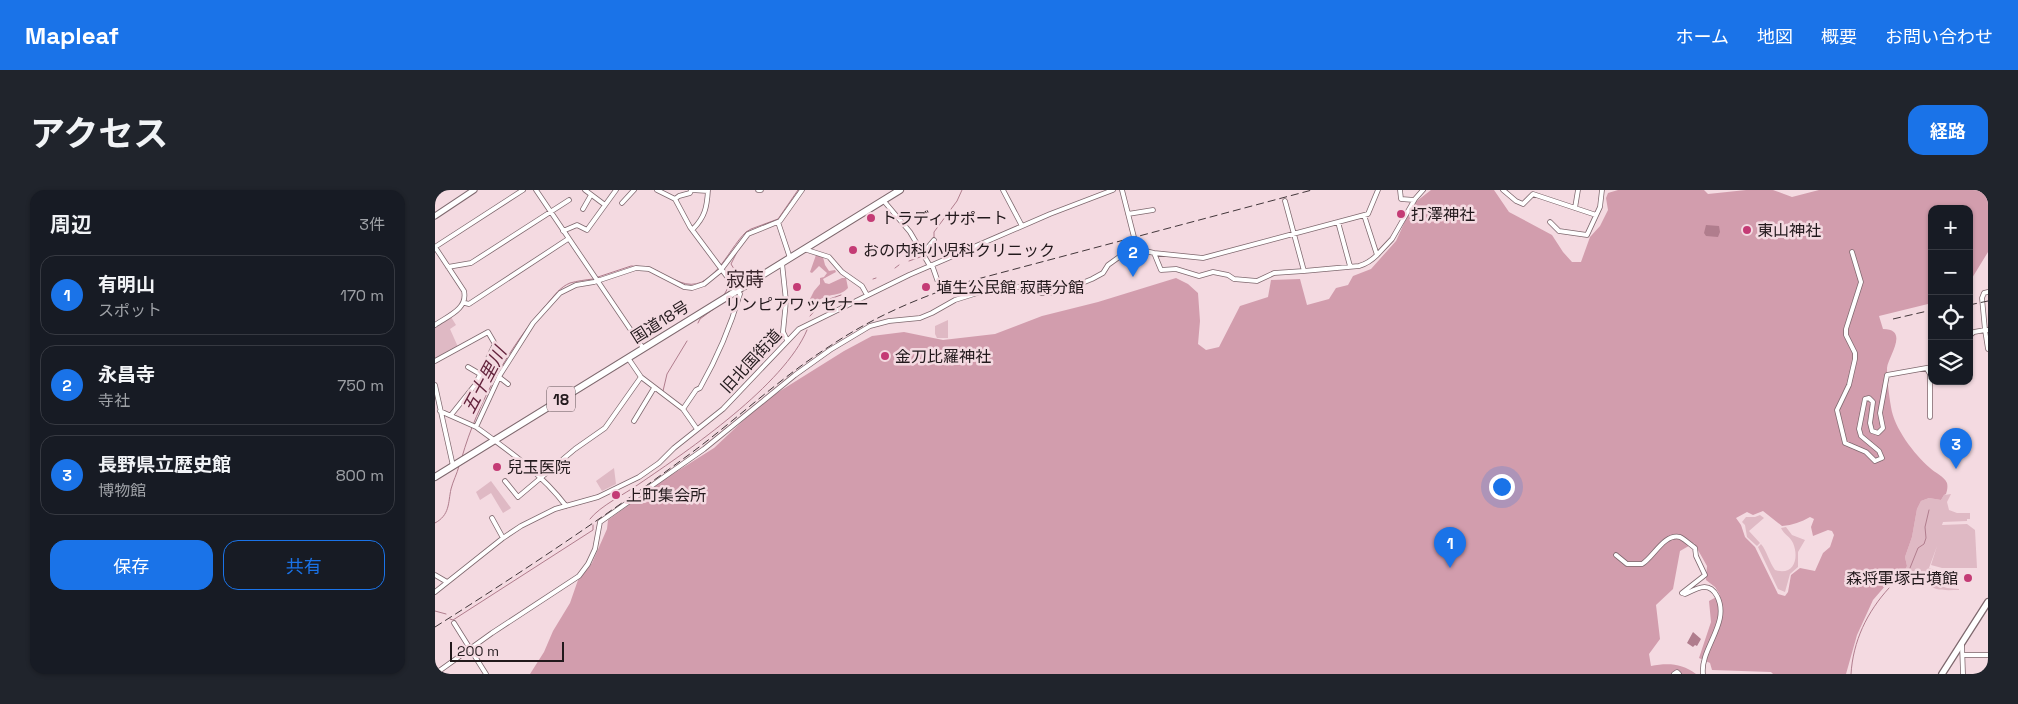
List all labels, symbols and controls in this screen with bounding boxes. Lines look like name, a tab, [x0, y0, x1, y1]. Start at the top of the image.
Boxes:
text: Mapleaf	[25, 20, 119, 51]
text: ホーム	[1676, 25, 1729, 48]
text: 地図	[1757, 25, 1793, 48]
text: 概要	[1821, 25, 1857, 48]
text: お問い合わせ	[1885, 25, 1993, 48]
button: 経路	[1908, 105, 1988, 155]
text: アクセス	[30, 112, 168, 156]
place label: 打澤神社	[1411, 204, 1475, 225]
map controls	[1928, 205, 1973, 385]
button: +	[1928, 205, 1973, 250]
place label: トラディサポート	[881, 208, 1008, 229]
marker: 打澤神社	[1395, 208, 1407, 220]
text: 周辺	[50, 211, 92, 238]
marker: トラディサポート	[865, 212, 877, 224]
text: 3件	[359, 214, 385, 235]
place label: 東山神社	[1757, 220, 1821, 241]
marker: 東山神社	[1741, 224, 1753, 236]
pin: 2	[1117, 236, 1149, 277]
place label: おの内科小児科クリニック	[863, 240, 1055, 261]
marker: おの内科小児科クリニック	[847, 244, 859, 256]
button: −	[1928, 250, 1973, 295]
district label: 寂蒔	[726, 267, 764, 292]
text: 有明山	[98, 272, 155, 297]
place label: 埴生公民館 寂蒔分館	[936, 277, 1084, 298]
marker: リンピアワッセナー	[791, 281, 803, 293]
marker: 埴生公民館 寂蒔分館	[920, 281, 932, 293]
text: 1	[63, 285, 71, 306]
text: 170 m	[340, 285, 384, 306]
place label: リンピアワッセナー	[725, 294, 869, 315]
button: locate	[1928, 295, 1973, 340]
street label: 国道18号	[627, 296, 693, 348]
text: スポット	[98, 300, 162, 321]
street label: 旧北国街道	[716, 325, 786, 397]
button: layers	[1928, 340, 1973, 385]
water label: 五十里川	[457, 341, 512, 417]
place label: 金刀比羅神社	[895, 346, 991, 367]
marker: 金刀比羅神社	[879, 350, 891, 362]
text: 永昌寺	[98, 362, 155, 387]
text: 2	[62, 375, 72, 396]
text: 750 m	[337, 375, 384, 396]
road number: 18	[547, 386, 575, 412]
text: 寺社	[98, 390, 130, 411]
pin: 3	[1940, 428, 1972, 469]
text: 長野県立歴史館	[98, 452, 231, 477]
place label: 兒玉医院	[507, 457, 571, 478]
marker: 兒玉医院	[491, 461, 503, 473]
text: 3	[62, 465, 72, 486]
text: 800 m	[336, 465, 384, 486]
your location	[1489, 474, 1515, 500]
text: 博物館	[98, 480, 146, 501]
place label: 上町集会所	[626, 485, 706, 506]
marker: 上町集会所	[610, 489, 622, 501]
pin: 1	[1434, 527, 1466, 568]
button: 保存	[50, 540, 213, 590]
button: 共有	[223, 540, 385, 590]
place label: 森将軍塚古墳館	[1846, 568, 1958, 589]
marker: 森将軍塚古墳館	[1962, 572, 1974, 584]
scale bar	[450, 639, 564, 662]
text: 200 m	[457, 642, 499, 660]

